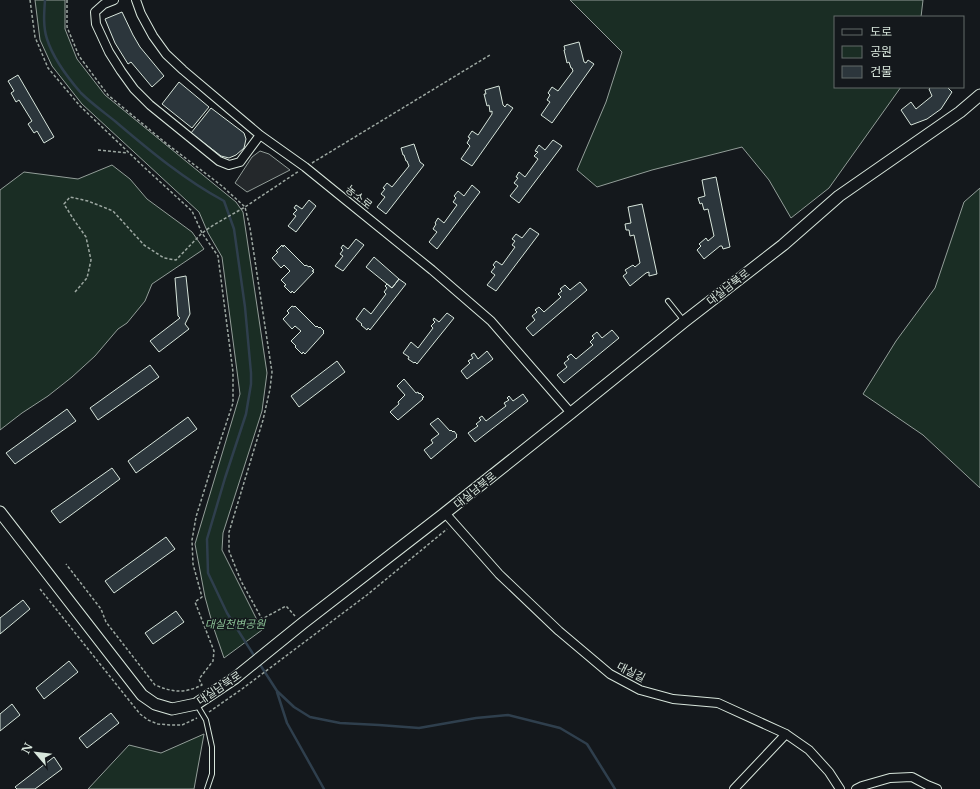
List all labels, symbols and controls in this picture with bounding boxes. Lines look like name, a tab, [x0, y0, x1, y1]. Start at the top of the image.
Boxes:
legend	[834, 16, 964, 88]
text: 도로	[870, 24, 892, 39]
text: 공원	[870, 44, 892, 59]
text: 건물	[870, 64, 892, 79]
street label: 농소로	[343, 182, 375, 212]
street label: 대실남북로	[704, 266, 752, 308]
street label: 대실남북로	[451, 469, 499, 511]
park label: 대실천변공원	[205, 617, 266, 631]
street label: 대실길	[614, 659, 648, 685]
street label: 대실남북로	[194, 668, 244, 708]
north arrow	[16, 733, 56, 773]
text: N	[19, 740, 36, 756]

